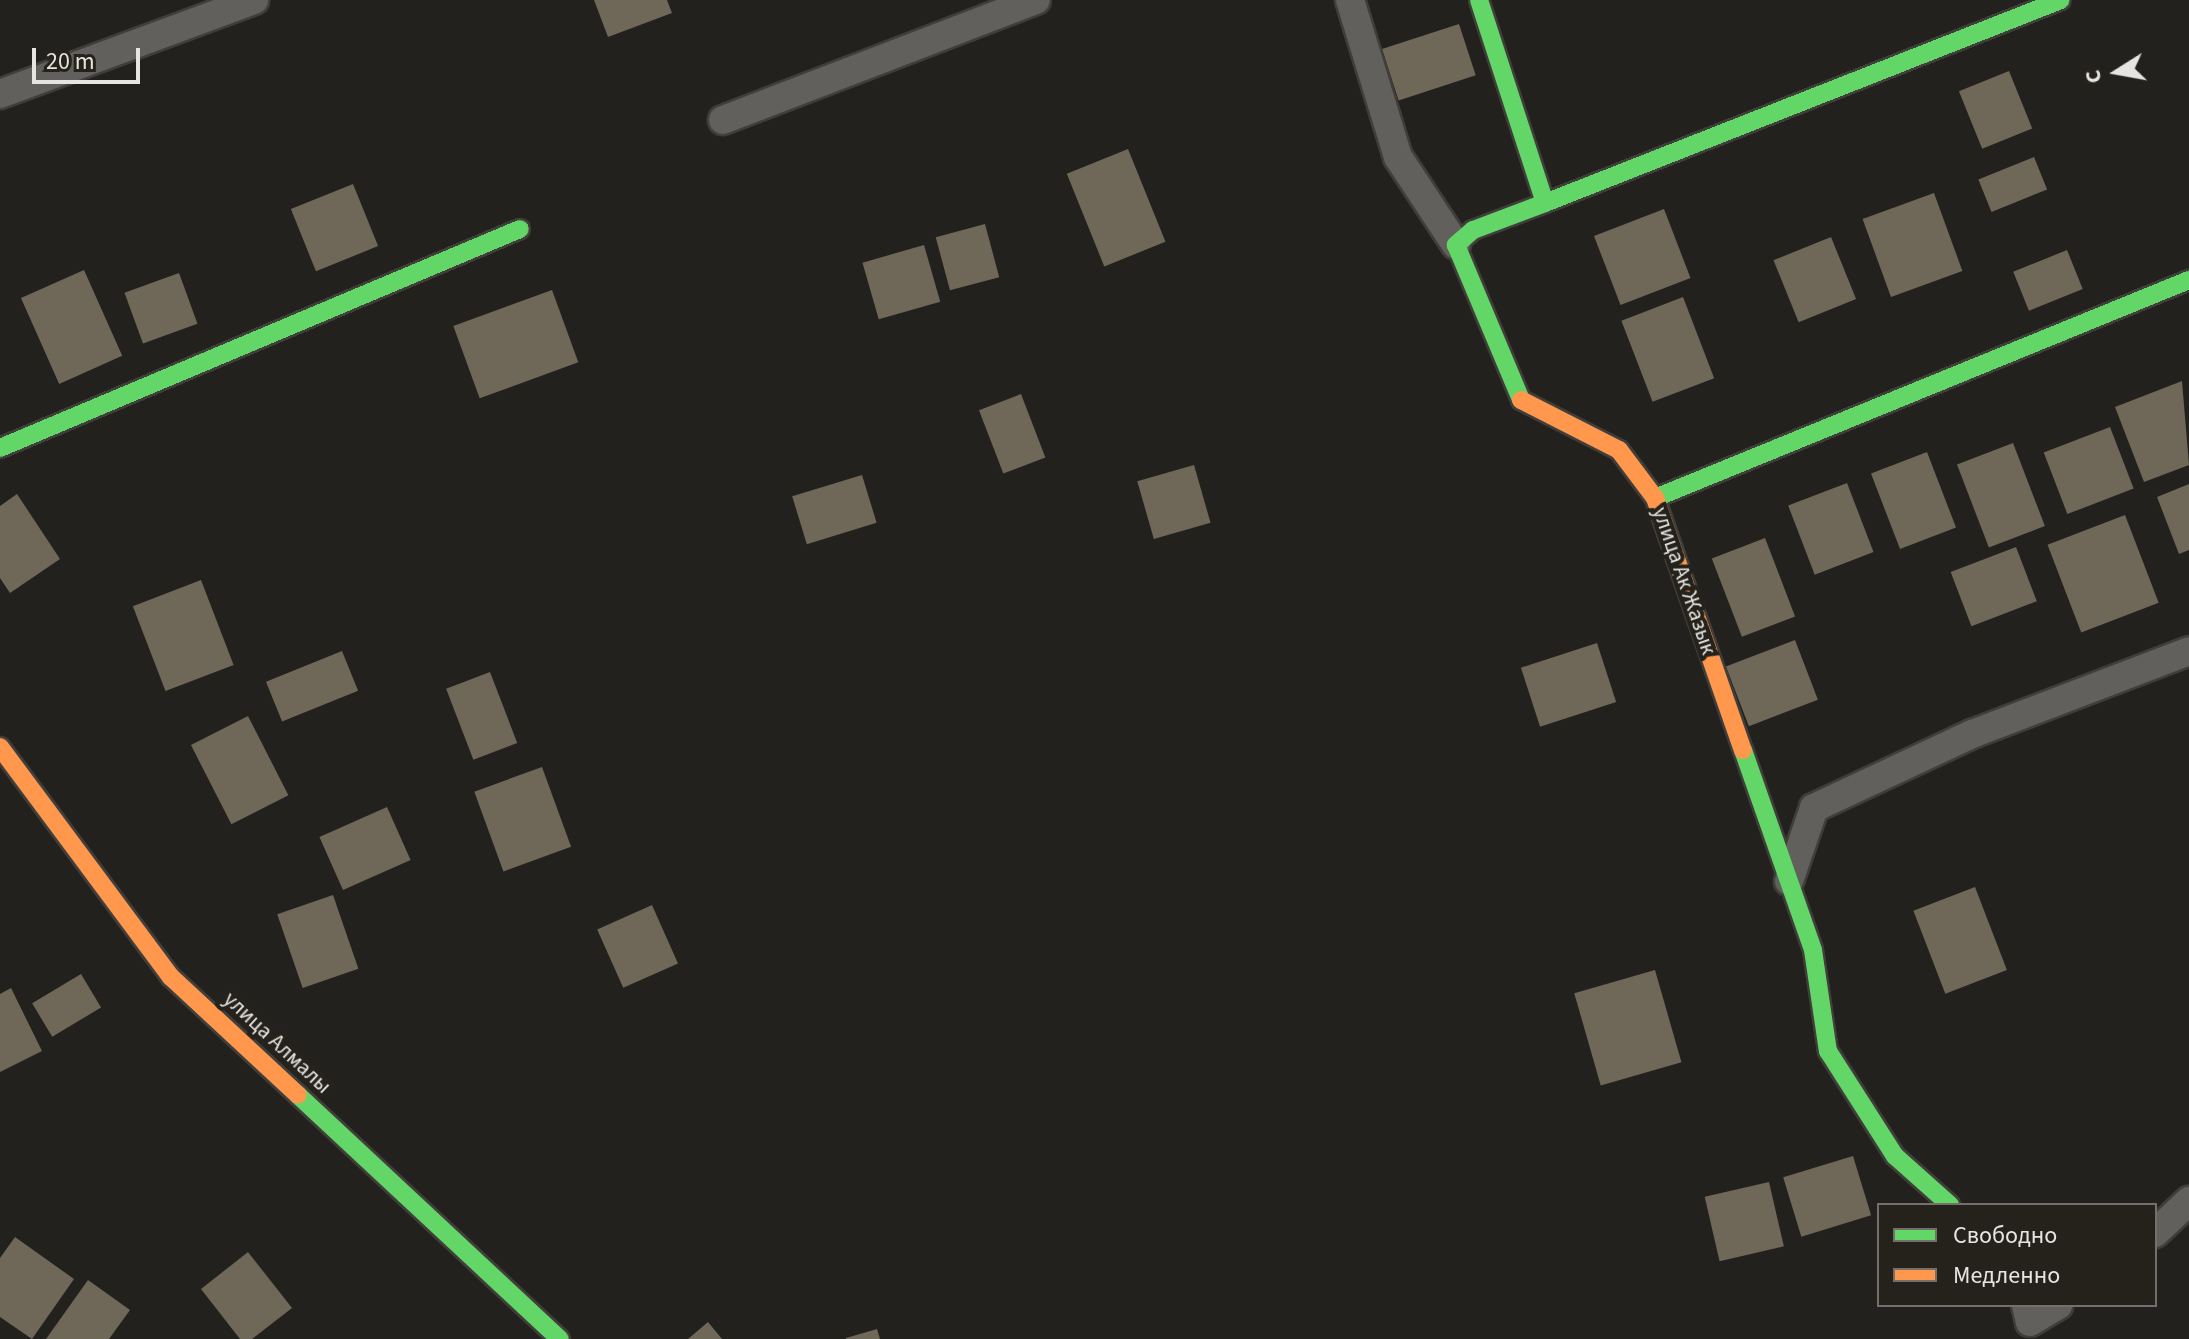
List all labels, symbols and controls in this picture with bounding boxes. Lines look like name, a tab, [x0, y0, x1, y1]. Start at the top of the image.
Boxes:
scale bar	[36, 32, 144, 82]
north arrow	[2077, 32, 2157, 112]
text: 20 m	[46, 44, 95, 79]
text: С	[2077, 67, 2110, 86]
street label: улица Ак Жазык	[1646, 504, 1722, 658]
street label: улица Алмалы	[218, 986, 336, 1100]
legend	[1877, 1203, 2157, 1307]
text: Свободно	[1953, 1218, 2057, 1253]
text: Медленно	[1953, 1258, 2060, 1293]

